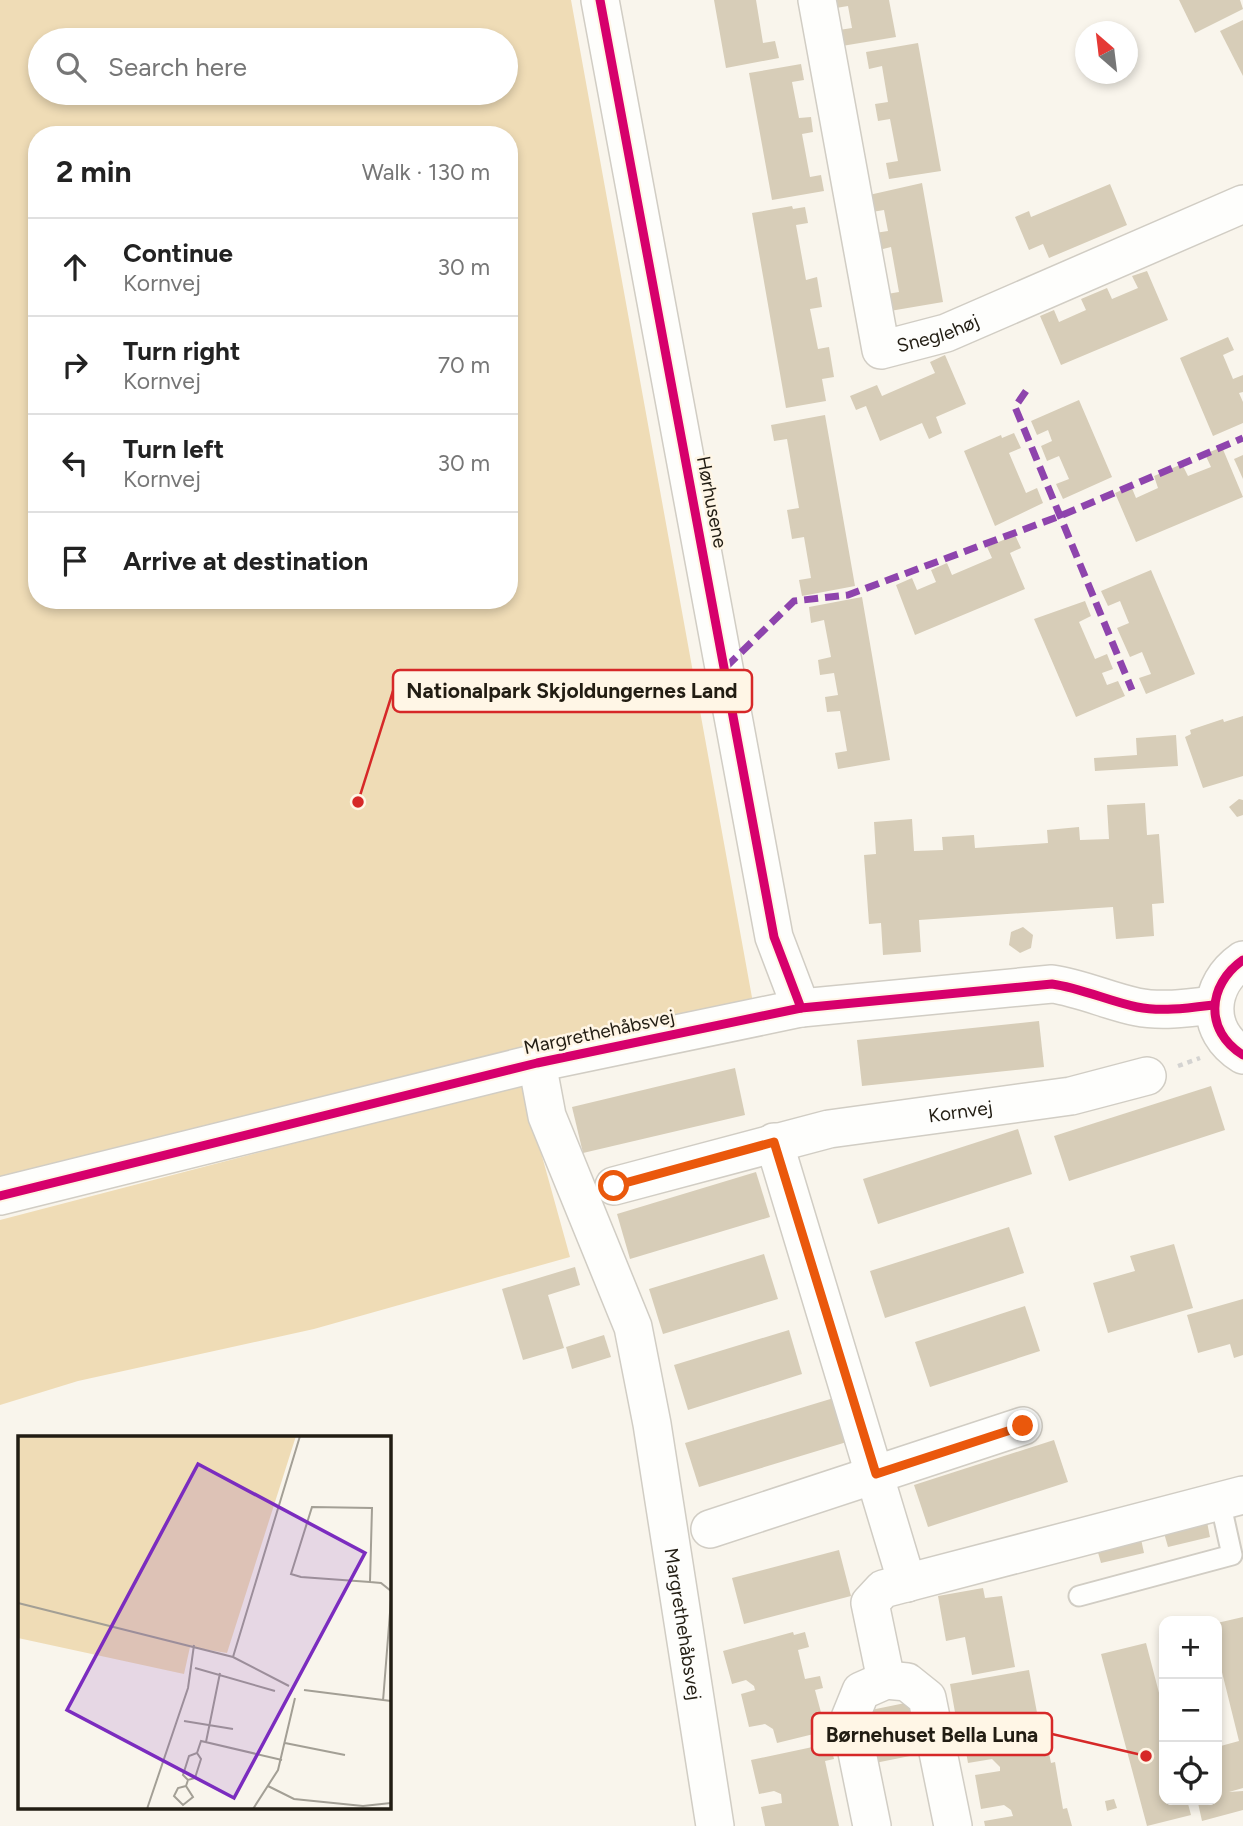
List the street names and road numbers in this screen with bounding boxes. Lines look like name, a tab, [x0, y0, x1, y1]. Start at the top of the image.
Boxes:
street label: Sneglehøj	[894, 309, 982, 357]
street label: Hørhusene	[692, 454, 732, 550]
street label: Margrethehåbsvej	[521, 1005, 677, 1059]
street label: Kornvej	[927, 1095, 994, 1127]
street label: Margrethehåbsvej	[660, 1546, 707, 1702]

